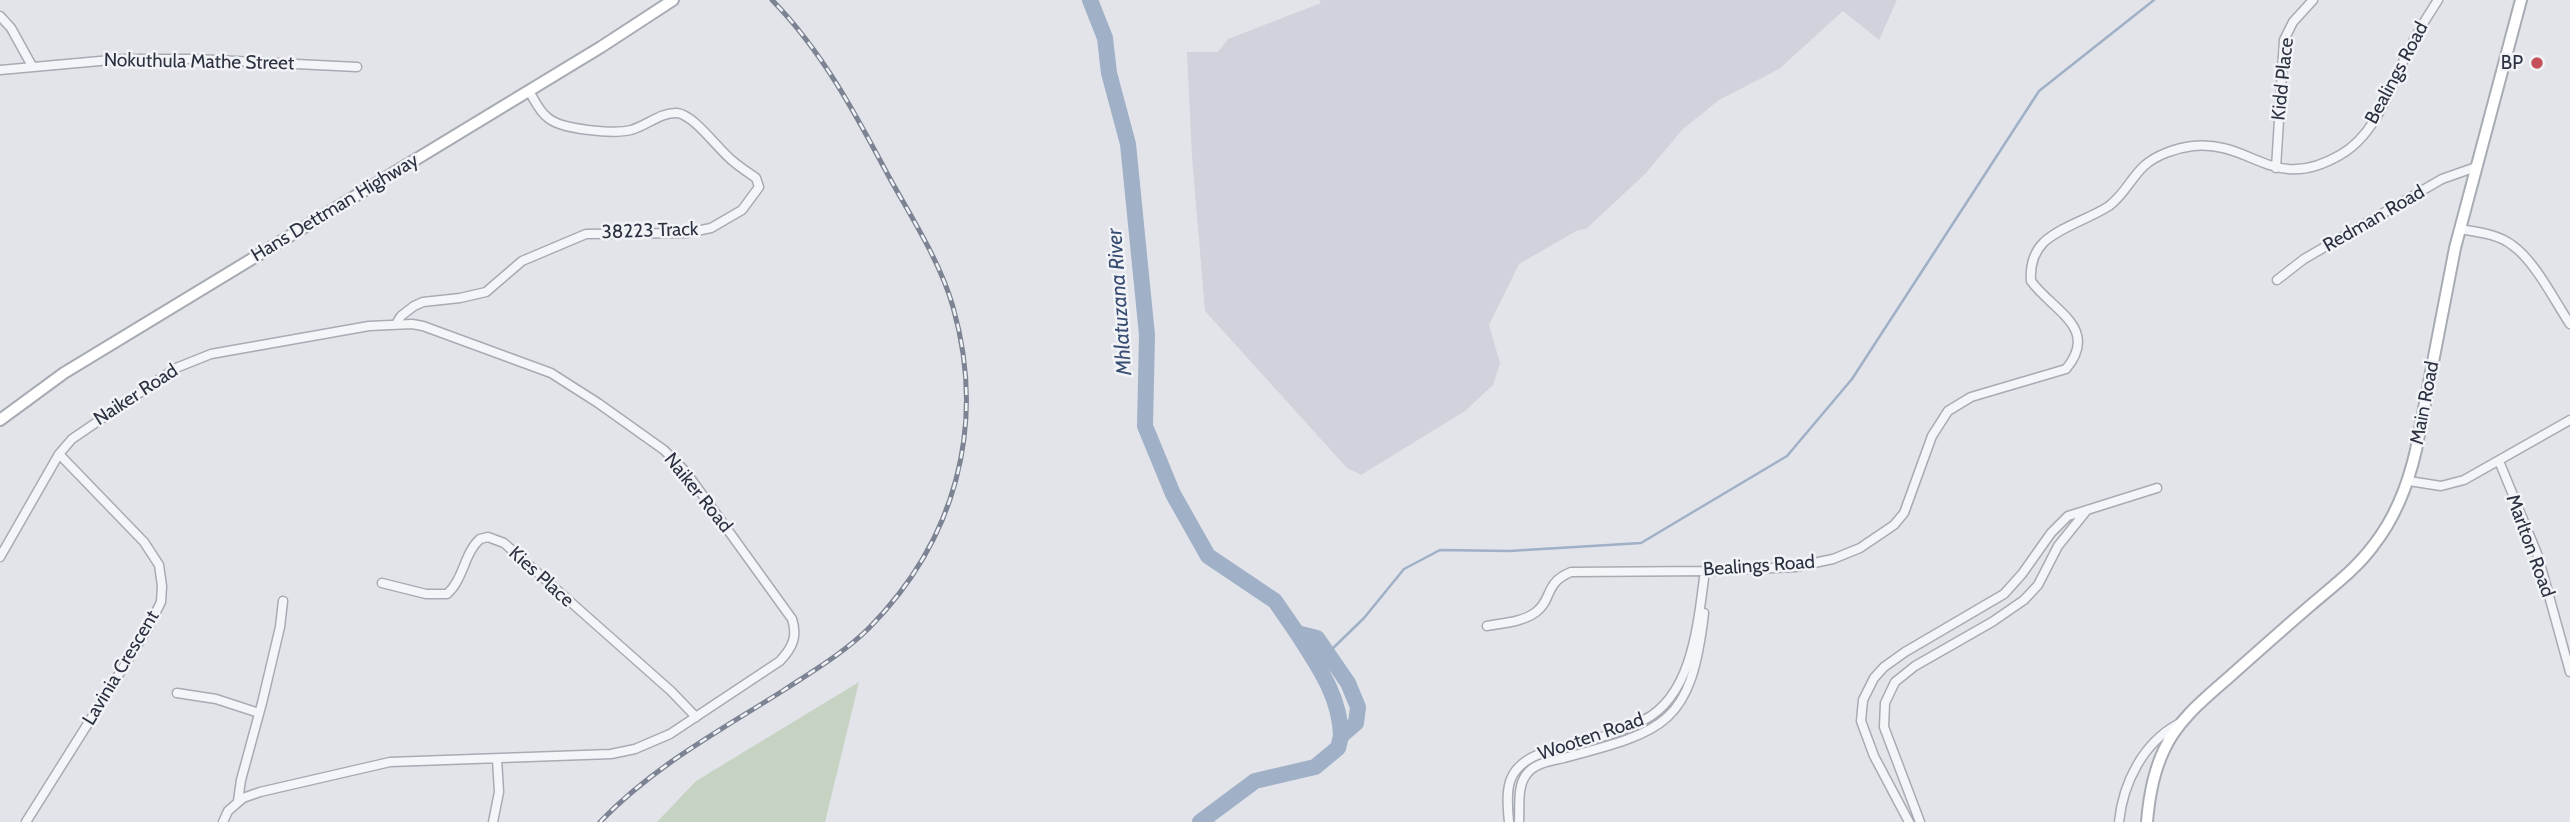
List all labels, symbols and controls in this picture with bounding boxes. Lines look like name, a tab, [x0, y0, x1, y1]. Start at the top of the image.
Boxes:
street label: Bealings Road	[2361, 18, 2433, 128]
street label: Kidd Place	[2267, 36, 2299, 122]
street label: Nokuthula Mathe Street	[104, 49, 294, 75]
place label: BP	[2501, 52, 2523, 74]
marker: BP	[2529, 55, 2545, 71]
street label: Hans Dettman Highway	[247, 149, 423, 267]
street label: Redman Road	[2319, 181, 2429, 257]
street label: 38223 Track	[601, 218, 699, 244]
water label: Mhlatuzana River	[1102, 228, 1138, 376]
street label: Naiker Road	[90, 359, 182, 431]
street label: Main Road	[2406, 359, 2444, 447]
street label: Naiker Road	[659, 449, 737, 537]
street label: Marlton Road	[2501, 491, 2559, 601]
street label: Kies Place	[504, 542, 578, 612]
street label: Bealings Road	[1702, 551, 1816, 581]
street label: Lavinia Crescent	[78, 607, 164, 729]
street label: Wooten Road	[1535, 708, 1647, 766]

